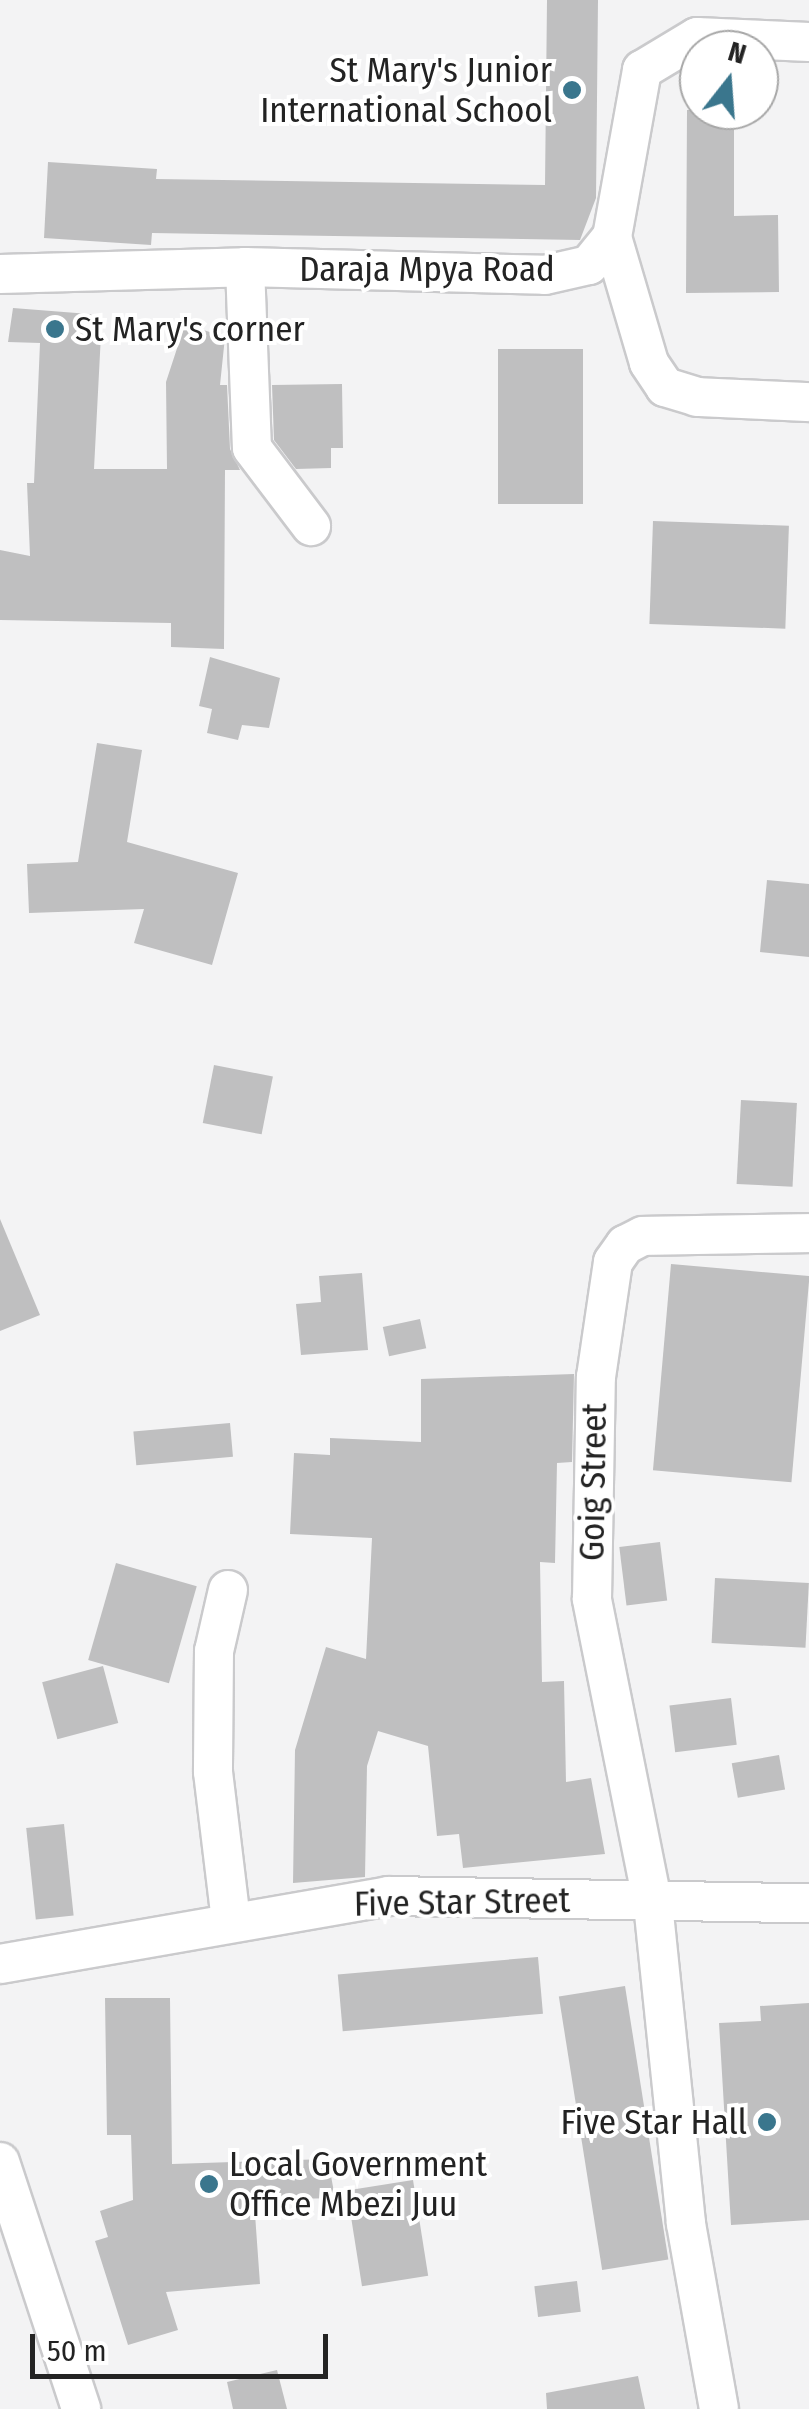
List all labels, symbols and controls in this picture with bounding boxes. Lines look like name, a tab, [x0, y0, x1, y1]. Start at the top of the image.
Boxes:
north arrow	[679, 30, 779, 130]
text: N	[724, 35, 750, 71]
place label: St Mary's Junior International School	[260, 49, 552, 131]
marker: St Mary's Junior International School	[561, 79, 583, 101]
street label: Daraja Mpya Road	[299, 248, 555, 290]
place label: St Mary's corner	[75, 308, 305, 350]
marker: St Mary's corner	[44, 318, 66, 340]
street label: Goig Street	[571, 1403, 615, 1561]
street label: Five Star Street	[354, 1879, 570, 1925]
place label: Five Star Hall	[560, 2101, 747, 2143]
marker: Five Star Hall	[756, 2111, 778, 2133]
place label: Local Government Office Mbezi Juu	[229, 2143, 487, 2225]
marker: Local Government Office Mbezi Juu	[198, 2173, 220, 2195]
scale bar	[35, 2314, 332, 2376]
text: 50 m	[47, 2333, 107, 2369]

